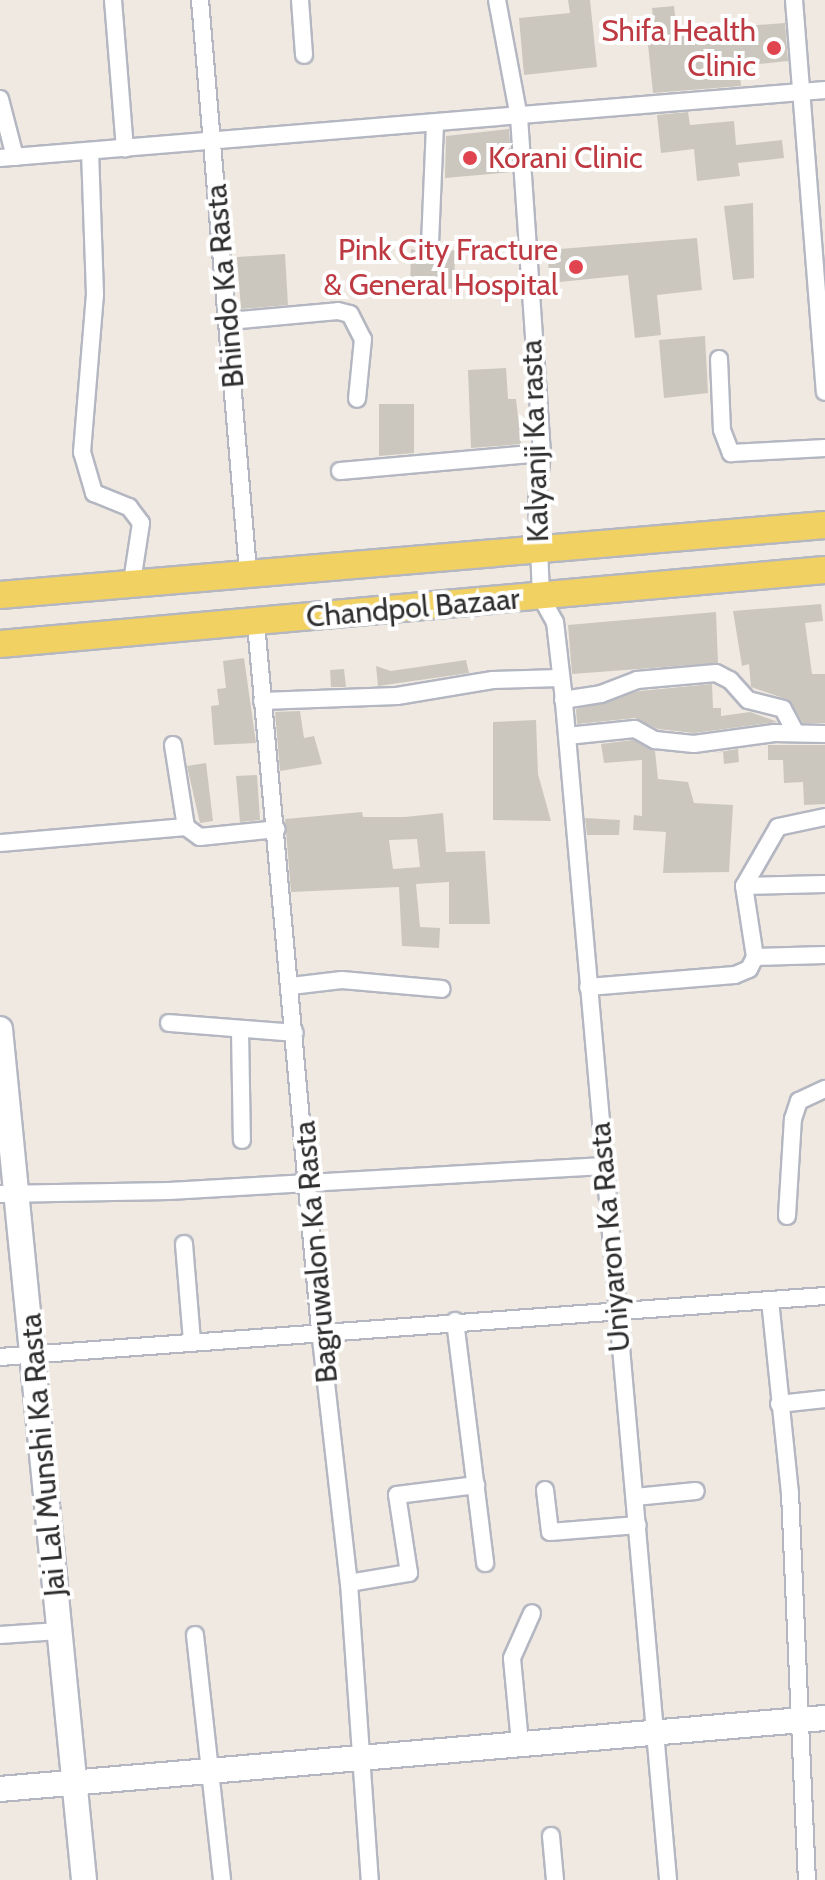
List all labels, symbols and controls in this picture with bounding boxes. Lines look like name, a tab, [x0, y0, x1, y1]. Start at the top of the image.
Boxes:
place label: Shifa Health Clinic	[601, 13, 756, 84]
marker: Shifa Health Clinic	[763, 37, 785, 59]
place label: Korani Clinic	[488, 140, 643, 176]
marker: Korani Clinic	[459, 147, 481, 169]
street label: Bhindo Ka Rasta	[198, 183, 252, 389]
place label: Pink City Fracture & General Hospital	[324, 232, 558, 302]
marker: Pink City Fracture & General Hospital	[565, 256, 587, 278]
street label: Kalyanji Ka rasta	[513, 339, 557, 543]
street label: Chandpol Bazaar	[305, 581, 521, 635]
street label: Bagruwalon Ka Rasta	[287, 1120, 345, 1384]
street label: Uniyaron Ka Rasta	[582, 1121, 638, 1353]
street label: Jai Lal Munshi Ka Rasta	[13, 1312, 73, 1598]

